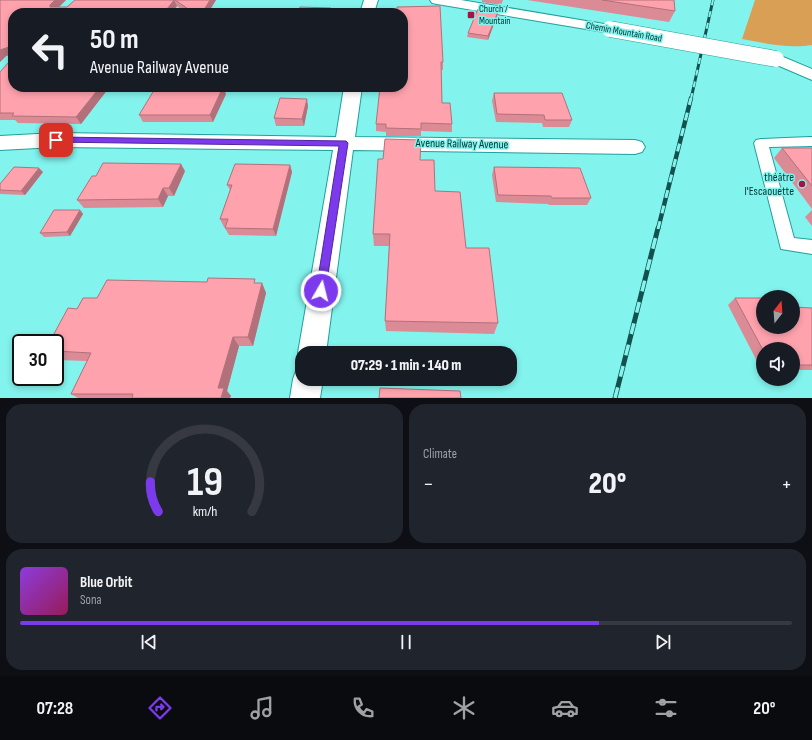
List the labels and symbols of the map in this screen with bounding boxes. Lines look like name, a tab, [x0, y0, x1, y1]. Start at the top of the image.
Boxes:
place label: Church / Mountain	[479, 3, 511, 27]
marker: Church / Mountain	[466, 10, 476, 20]
street label: Chemin Mountain Road	[585, 19, 663, 45]
pin	[39, 123, 73, 157]
street label: Avenue Railway Avenue	[415, 136, 509, 152]
place label: théâtre l'Escaouette	[745, 170, 794, 199]
marker: théâtre l'Escaouette	[797, 179, 807, 189]
position arrow	[300, 270, 342, 312]
north arrow	[756, 290, 800, 334]
speed limit sign: 30	[12, 334, 64, 386]

